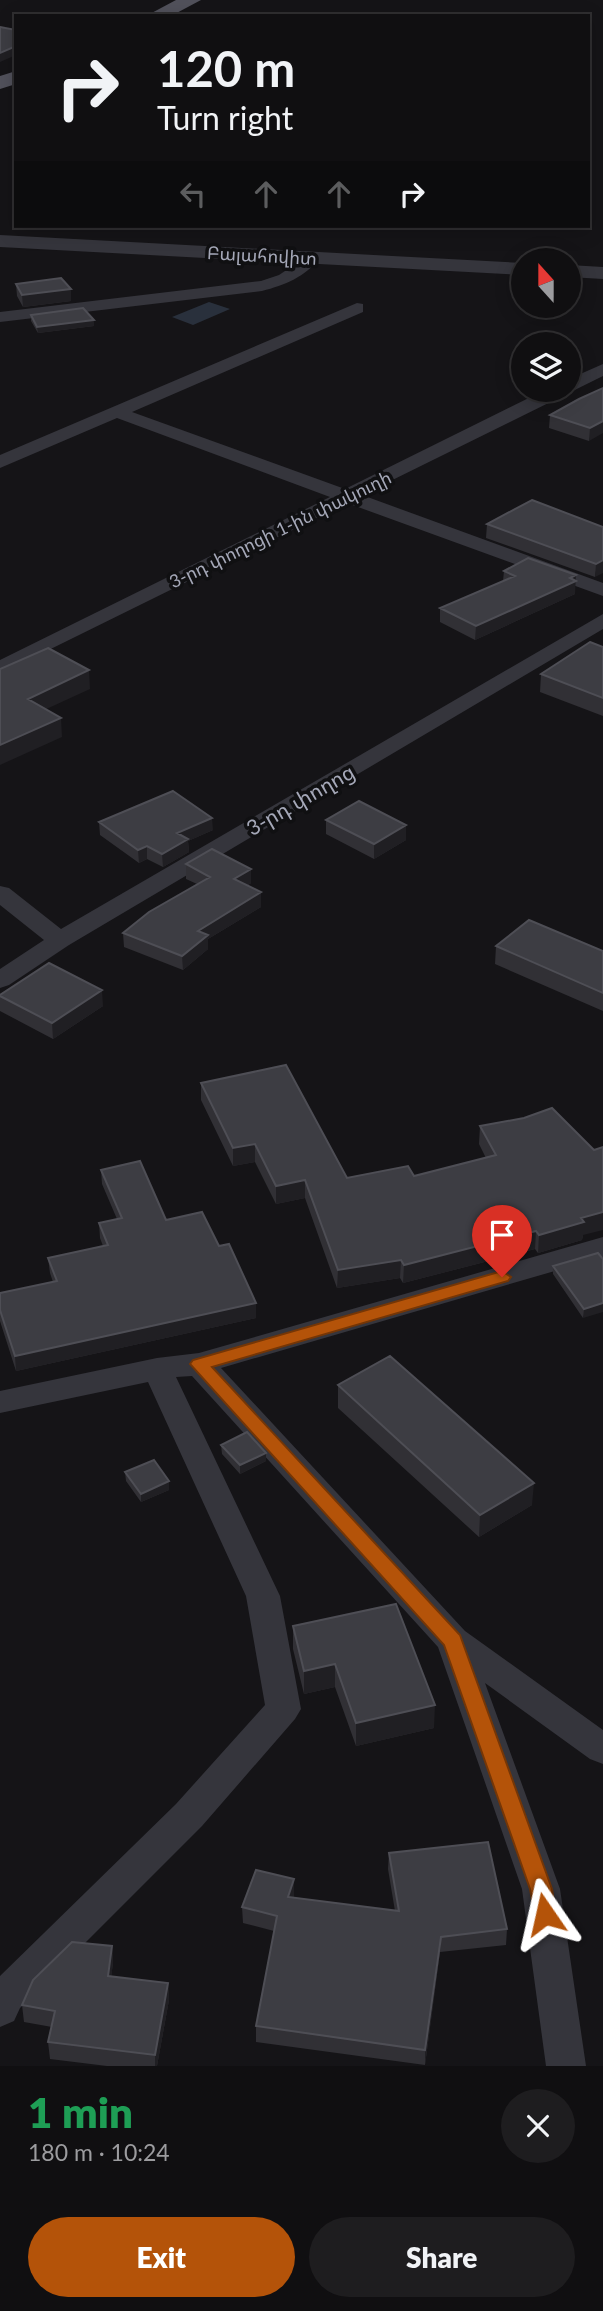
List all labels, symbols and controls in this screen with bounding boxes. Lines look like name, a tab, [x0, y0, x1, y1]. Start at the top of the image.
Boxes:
text: 120 m	[157, 39, 295, 97]
icon: right	[42, 42, 133, 133]
text: Turn right	[157, 98, 293, 137]
icon: left	[174, 175, 212, 213]
icon: ahead	[247, 175, 285, 213]
icon: ahead	[320, 175, 358, 213]
icon: right	[393, 175, 431, 213]
street label: Բալահովիտ	[206, 241, 318, 269]
north arrow	[511, 248, 581, 318]
map controls	[511, 248, 581, 402]
button: layers	[511, 332, 581, 402]
street label: 3-րդ փողոցի 1-ին փակուղի	[165, 466, 395, 592]
street label: 3-րդ փողոց	[242, 758, 359, 841]
pin	[472, 1205, 532, 1277]
icon: arrive	[483, 1216, 521, 1254]
position arrow	[508, 1877, 582, 1951]
text: 1 min	[28, 2087, 133, 2137]
button: close	[501, 2089, 575, 2163]
text: 180 m · 10:24	[28, 2138, 170, 2166]
button: Exit	[28, 2217, 295, 2297]
button: Share	[309, 2217, 575, 2297]

